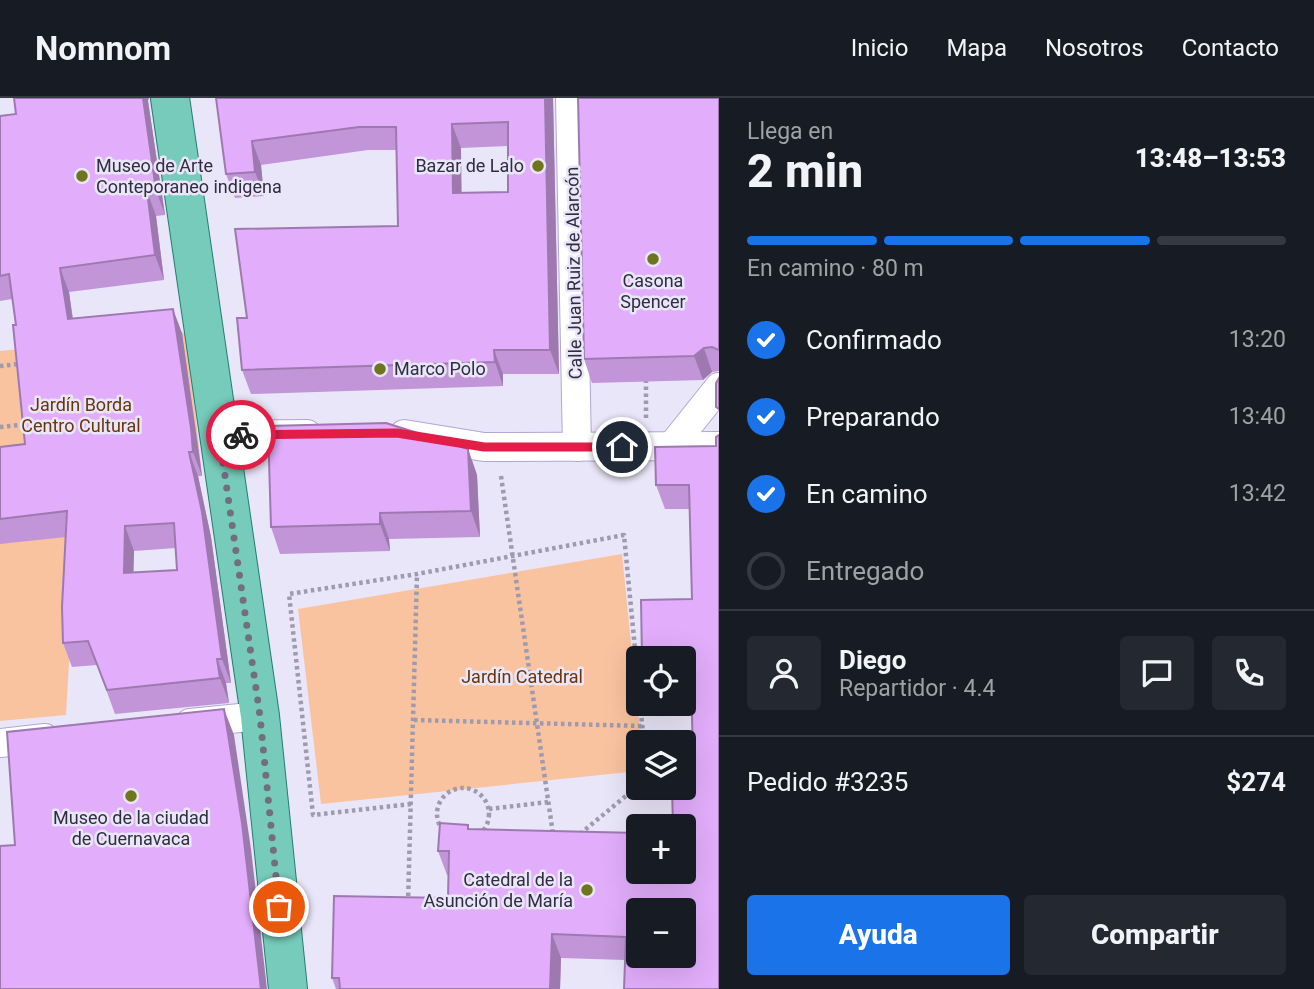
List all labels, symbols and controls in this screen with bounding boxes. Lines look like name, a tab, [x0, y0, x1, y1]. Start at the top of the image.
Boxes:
text: Nomnom	[35, 29, 171, 68]
text: Inicio	[851, 34, 908, 62]
text: Mapa	[946, 34, 1007, 62]
text: Nosotros	[1045, 34, 1144, 62]
text: Contacto	[1182, 34, 1279, 62]
text: Llega en	[747, 118, 833, 145]
text: 13:48–13:53	[1135, 143, 1286, 173]
text: 2 min	[747, 144, 863, 198]
place label: Museo de Arte Conteporaneo indigena	[96, 155, 282, 197]
place label: Bazar de Lalo	[415, 155, 524, 176]
marker: Bazar de Lalo	[530, 158, 546, 174]
street label: Calle Juan Ruiz de Alarcón	[561, 166, 586, 380]
marker: Museo de Arte Conteporaneo indigena	[74, 168, 90, 184]
marker: Casona Spencer	[645, 251, 661, 267]
text: En camino · 80 m	[747, 255, 924, 282]
place label: Casona Spencer	[620, 270, 686, 312]
icon: check	[747, 321, 785, 359]
text: Confirmado	[806, 325, 942, 355]
text: 13:20	[1229, 326, 1286, 353]
place label: Marco Polo	[394, 358, 486, 379]
marker: Marco Polo	[372, 361, 388, 377]
park label: Jardín Borda Centro Cultural	[21, 394, 141, 436]
icon: check	[747, 398, 785, 436]
courier	[206, 400, 276, 470]
text: Preparando	[806, 402, 940, 432]
text: 13:40	[1229, 403, 1286, 430]
icon: bike	[222, 416, 260, 454]
pin	[592, 417, 652, 477]
icon: home	[603, 428, 641, 466]
icon: check	[747, 475, 785, 513]
text: En camino	[806, 479, 928, 509]
text: 13:42	[1229, 480, 1286, 507]
text: Entregado	[806, 556, 924, 586]
button: person	[747, 636, 821, 710]
button: chat	[1120, 636, 1194, 710]
button: phone	[1212, 636, 1286, 710]
text: Diego	[839, 645, 906, 675]
map controls	[626, 646, 696, 968]
button: locate	[626, 646, 696, 716]
park label: Jardín Catedral	[461, 666, 583, 687]
text: Repartidor · 4.4	[839, 675, 996, 702]
button: layers	[626, 730, 696, 800]
text: Pedido #3235	[747, 767, 908, 797]
text: $274	[1226, 767, 1286, 797]
marker: Museo de la ciudad de Cuernavaca	[123, 788, 139, 804]
place label: Museo de la ciudad de Cuernavaca	[53, 807, 209, 849]
button: +	[626, 814, 696, 884]
place label: Catedral de la Asunción de María	[424, 869, 573, 911]
pin	[249, 877, 309, 937]
marker: Catedral de la Asunción de María	[579, 882, 595, 898]
icon: bag	[260, 888, 298, 926]
button: Ayuda	[747, 895, 1010, 975]
button: Compartir	[1024, 895, 1286, 975]
button: −	[626, 898, 696, 968]

